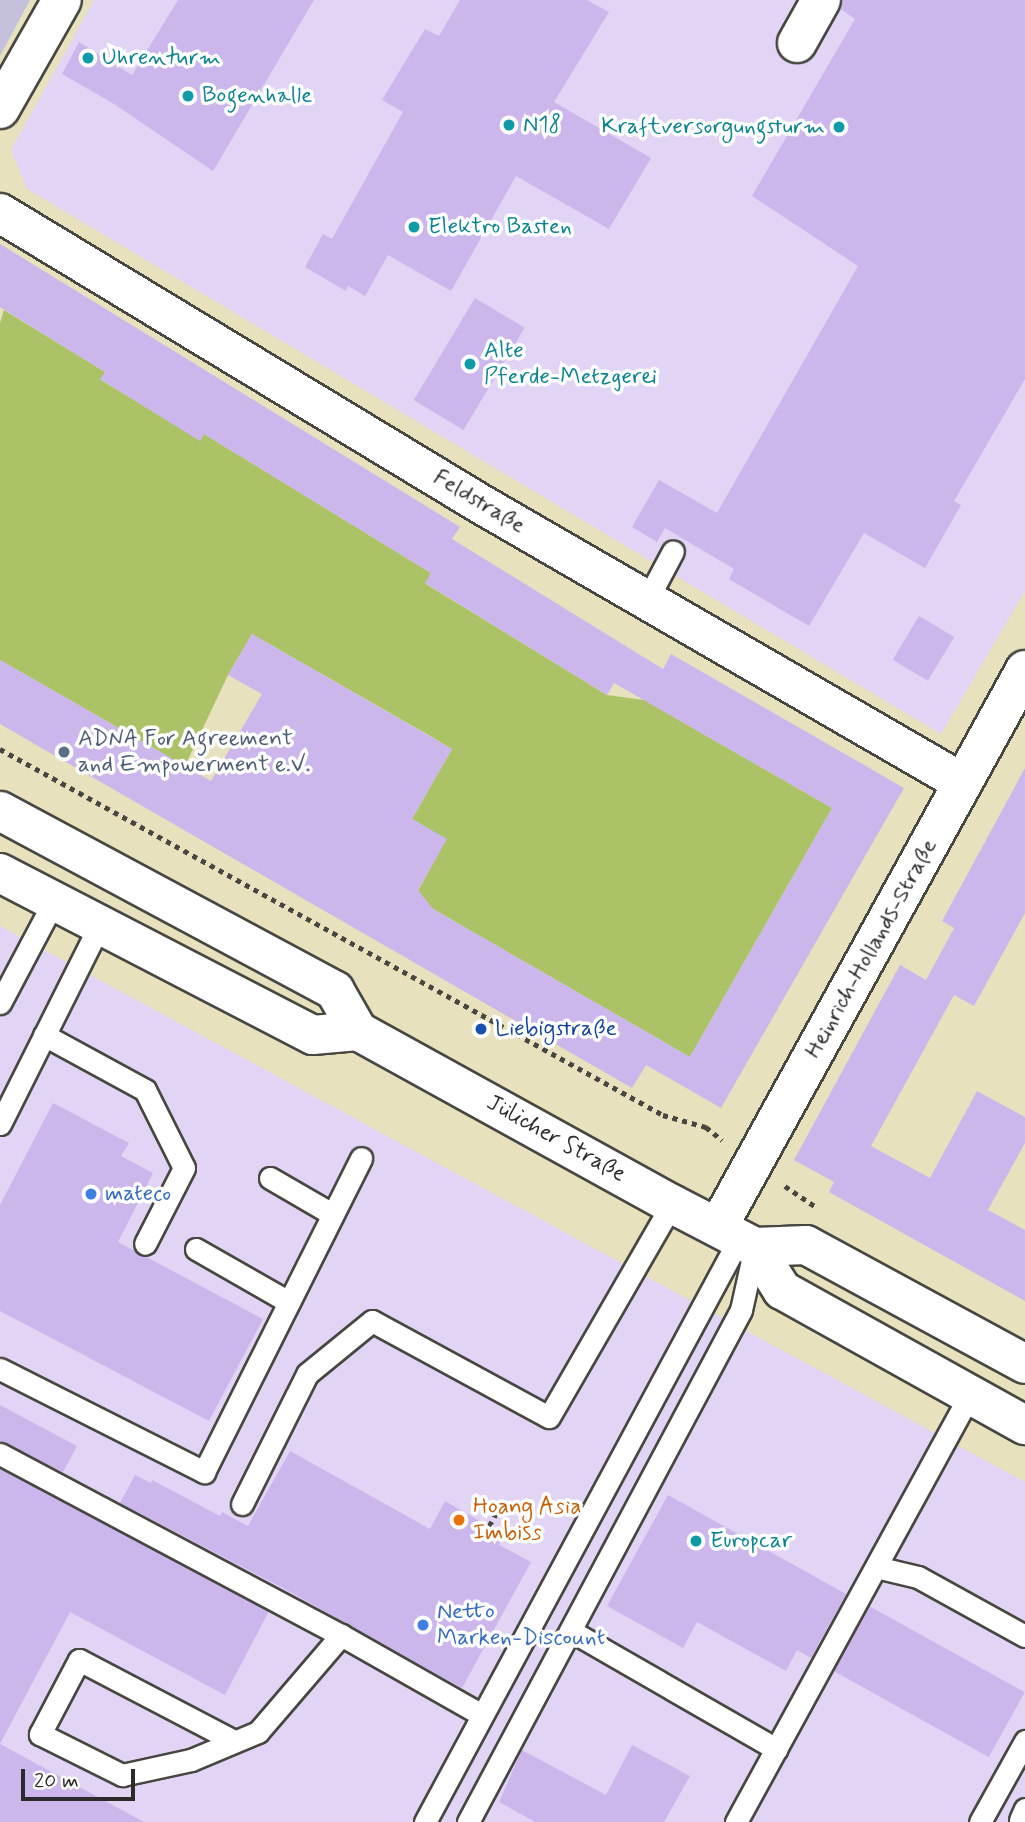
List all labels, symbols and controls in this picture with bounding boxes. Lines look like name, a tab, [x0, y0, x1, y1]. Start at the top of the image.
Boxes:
place label: Uhrenturm	[102, 44, 221, 72]
marker: Uhrenturm	[80, 50, 96, 66]
place label: Bogenhalle	[202, 82, 312, 110]
marker: Bogenhalle	[180, 88, 196, 104]
place label: N18	[523, 111, 561, 139]
place label: Kraftversorgungsturm	[601, 113, 825, 141]
marker: N18	[501, 117, 517, 133]
marker: Kraftversorgungsturm	[831, 119, 847, 135]
place label: Elektro Basten	[428, 213, 572, 241]
marker: Elektro Basten	[406, 219, 422, 235]
place label: Alte Pferde-Metzgerei	[484, 337, 657, 391]
marker: Alte Pferde-Metzgerei	[462, 356, 478, 372]
street label: Feldstraße	[428, 464, 530, 540]
place label: ADNA For Agreement and Empowerment e.V.	[78, 725, 315, 779]
marker: ADNA For Agreement and Empowerment e.V.	[56, 744, 72, 760]
street label: Heinrich-Hollands-Straße	[800, 834, 944, 1064]
place label: Liebigstraße	[495, 1015, 617, 1043]
marker: Liebigstraße	[473, 1021, 489, 1037]
street label: Jülicher Straße	[482, 1089, 630, 1189]
place label: mateco	[105, 1180, 171, 1208]
marker: mateco	[83, 1186, 99, 1202]
place label: Hoang Asia Imbiss	[473, 1493, 584, 1547]
marker: Hoang Asia Imbiss	[451, 1512, 467, 1528]
place label: Europcar	[710, 1527, 792, 1555]
marker: Europcar	[688, 1533, 704, 1549]
place label: Netto Marken-Discount	[437, 1598, 605, 1652]
marker: Netto Marken-Discount	[415, 1617, 431, 1633]
scale bar	[24, 1756, 138, 1800]
text: 20 m	[34, 1767, 79, 1795]

